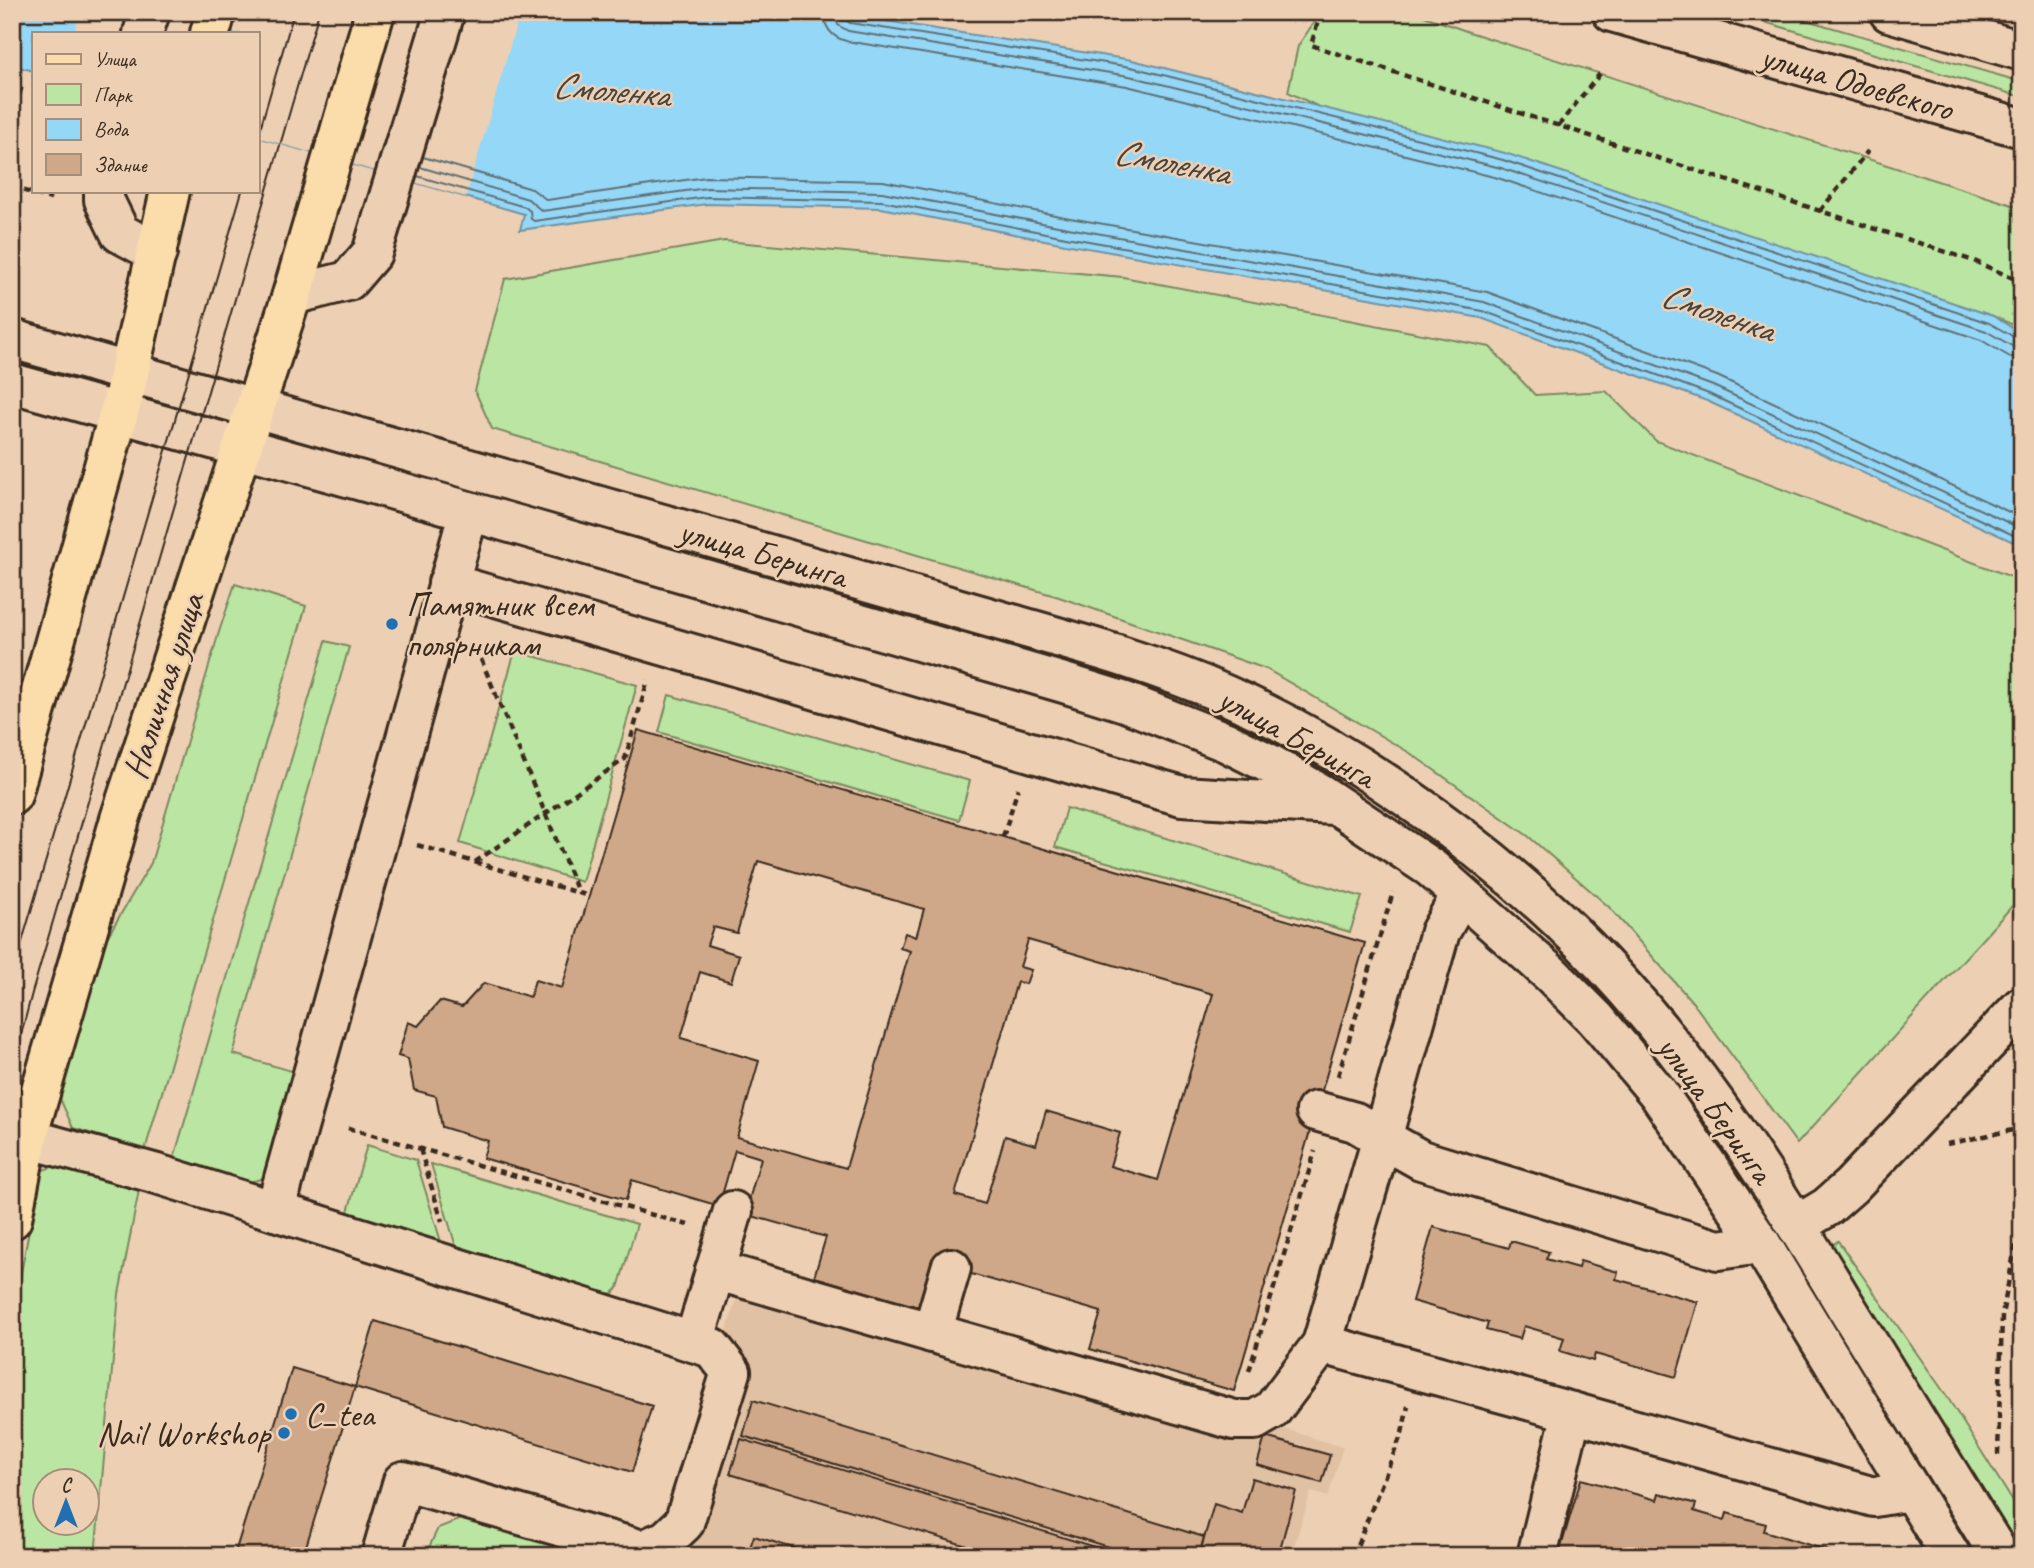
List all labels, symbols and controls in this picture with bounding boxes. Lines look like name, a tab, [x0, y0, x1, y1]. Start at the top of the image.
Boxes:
legend	[32, 32, 259, 192]
street label: улица Одоевского	[1754, 33, 1960, 132]
text: Улица	[94, 46, 137, 72]
water label: Смоленка	[551, 61, 675, 118]
text: Парк	[94, 82, 134, 108]
text: Вода	[94, 116, 130, 142]
water label: Смоленка	[1110, 127, 1237, 196]
text: Здание	[94, 152, 148, 178]
water label: Смоленка	[1655, 270, 1784, 354]
street label: улица Беринга	[672, 508, 854, 600]
place label: Памятник всем полярникам	[406, 582, 596, 667]
street label: Наличная улица	[112, 585, 215, 785]
marker: Памятник всем полярникам	[384, 616, 400, 632]
street label: улица Беринга	[1209, 675, 1385, 800]
street label: улица Беринга	[1646, 1025, 1786, 1194]
place label: C_tea	[305, 1392, 376, 1437]
marker: C_tea	[283, 1406, 299, 1422]
place label: Nail Workshop	[96, 1411, 273, 1456]
marker: Nail Workshop	[276, 1425, 292, 1441]
north arrow	[32, 1466, 102, 1536]
text: С	[61, 1474, 73, 1498]

